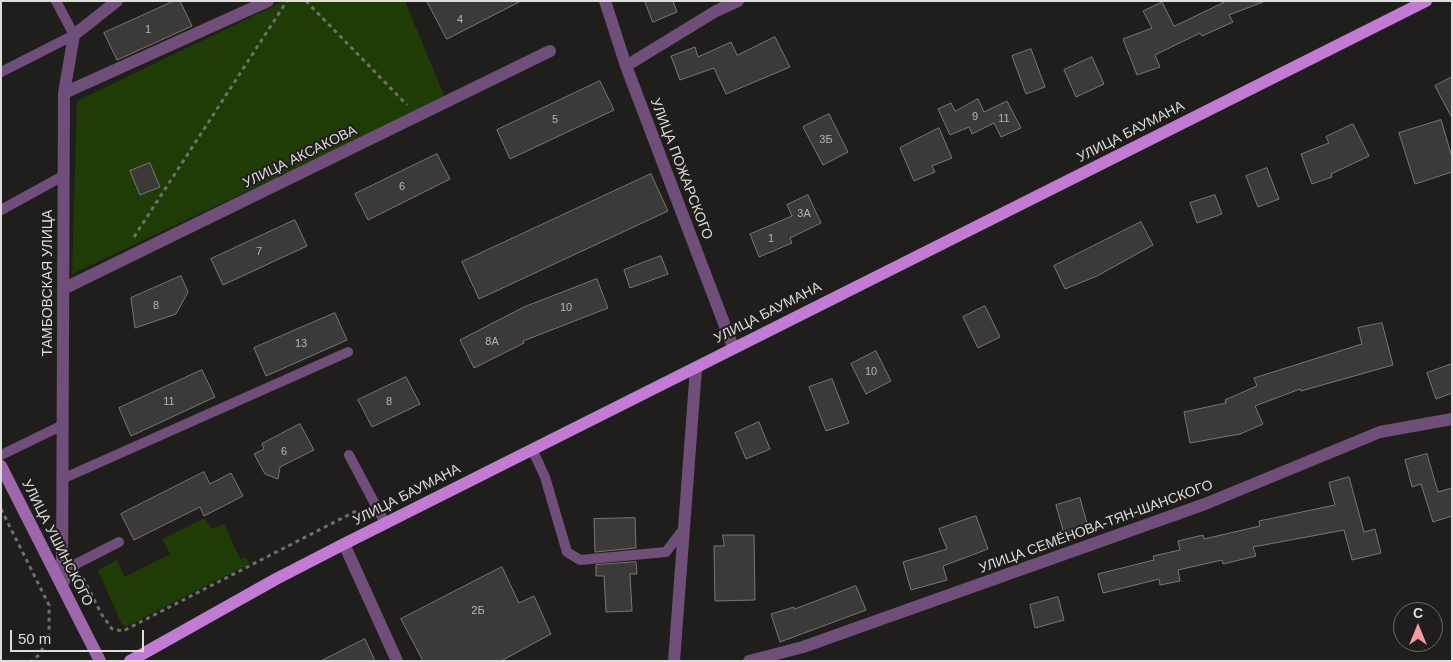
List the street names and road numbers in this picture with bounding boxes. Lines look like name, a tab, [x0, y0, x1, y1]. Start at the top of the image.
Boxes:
street label: УЛИЦА ПОЖАРСКОГО	[646, 96, 716, 242]
street label: УЛИЦА БАУМАНА	[1075, 98, 1187, 166]
street label: УЛИЦА АКСАКОВА	[240, 122, 360, 192]
street label: ТАМБОВСКАЯ УЛИЦА	[40, 210, 56, 356]
street label: УЛИЦА БАУМАНА	[712, 279, 824, 347]
street label: УЛИЦА БАУМАНА	[351, 461, 463, 529]
street label: УЛИЦА УШИНСКОГО	[18, 477, 96, 609]
street label: УЛИЦА СЕМЁНОВА-ТЯН-ШАНСКОГО	[977, 477, 1215, 577]

